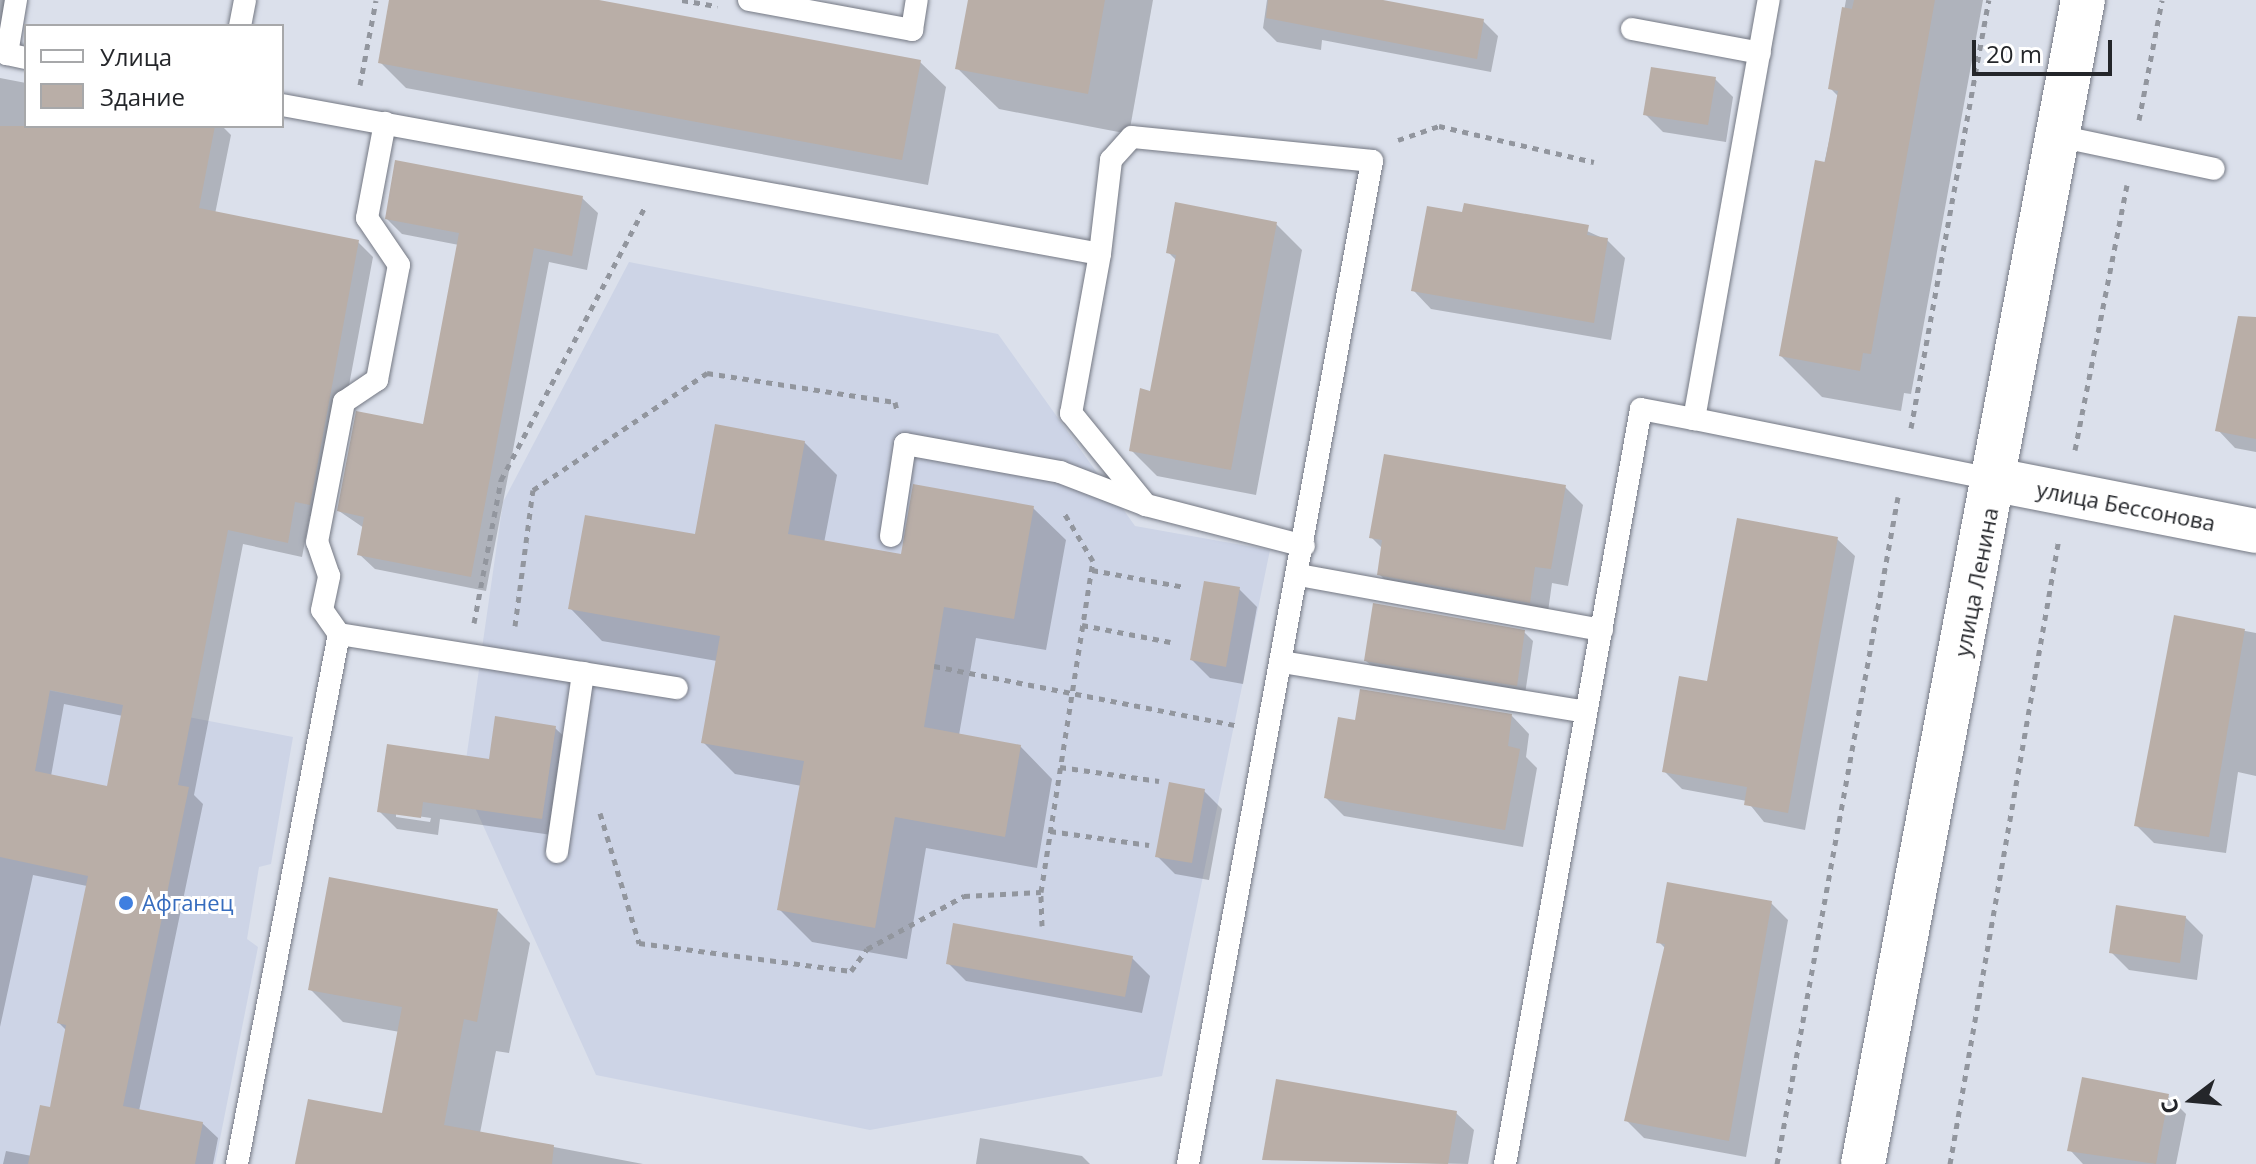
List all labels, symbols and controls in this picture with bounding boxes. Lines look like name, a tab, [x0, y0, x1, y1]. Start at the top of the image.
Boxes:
legend	[24, 24, 284, 128]
scale bar	[1976, 24, 2116, 74]
text: 20 m	[1986, 37, 2042, 70]
text: Улица	[100, 40, 172, 73]
text: Здание	[100, 80, 185, 113]
street label: улица Бессонова	[2034, 476, 2218, 536]
street label: улица Ленина	[1949, 505, 2003, 659]
place label: Афганец	[142, 890, 233, 916]
marker: Афганец	[117, 894, 135, 912]
north arrow	[2152, 1060, 2232, 1140]
text: С	[2153, 1096, 2185, 1117]

